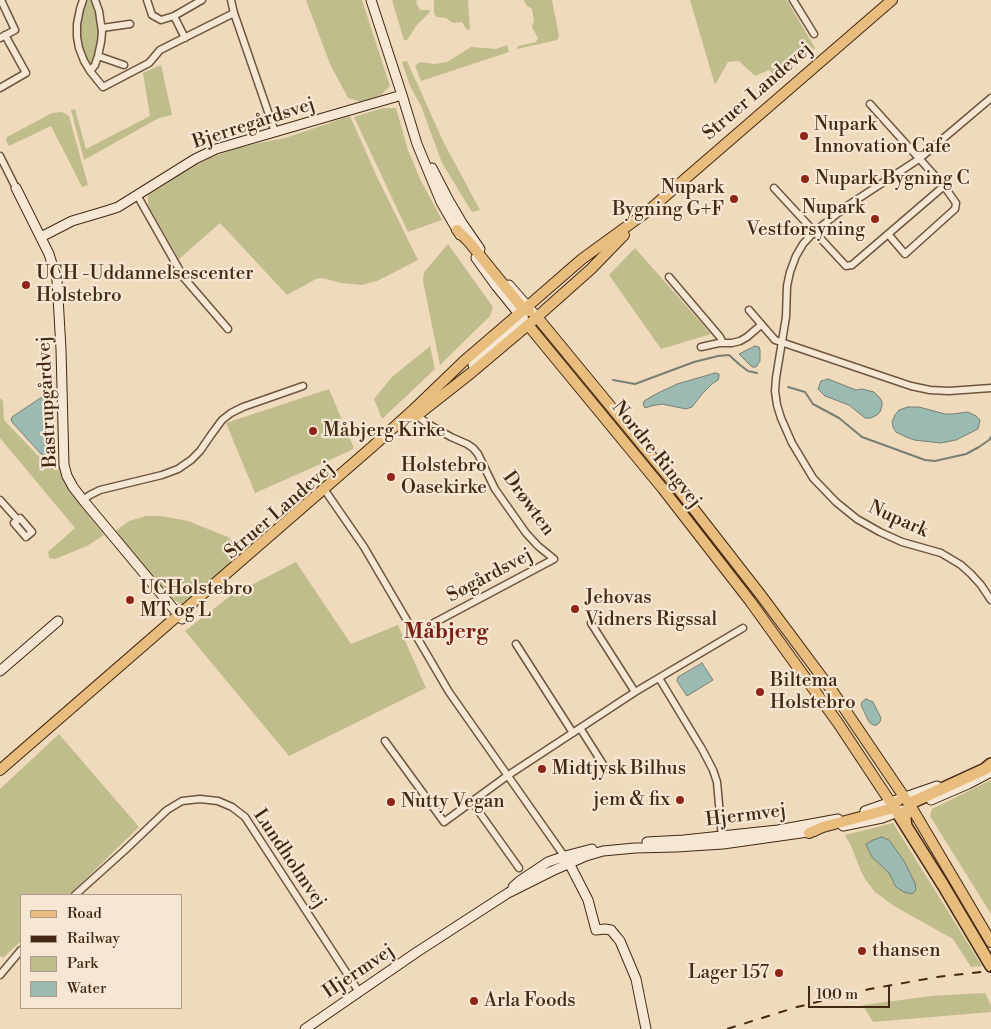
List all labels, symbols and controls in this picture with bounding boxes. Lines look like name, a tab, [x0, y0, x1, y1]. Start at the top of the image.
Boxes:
street label: Struer Landevej	[699, 38, 817, 146]
street label: Bjerregårdsvej	[190, 93, 318, 155]
place label: Nupark Innovation Cafe	[814, 114, 951, 158]
marker: Nupark Innovation Cafe	[798, 130, 810, 142]
place label: Nupark Bygning C	[815, 168, 970, 190]
marker: Nupark Bygning C	[799, 173, 811, 185]
place label: Nupark Bygning G+F	[612, 177, 724, 221]
marker: Nupark Bygning G+F	[728, 193, 740, 205]
place label: Nupark Vestforsyning	[746, 197, 865, 241]
marker: Nupark Vestforsyning	[869, 213, 881, 225]
place label: UCH -Uddannelsescenter Holstebro	[36, 263, 253, 307]
marker: UCH -Uddannelsescenter Holstebro	[20, 279, 32, 291]
street label: Bastrupgårdvej	[33, 335, 63, 469]
street label: Nordre Ringvej	[606, 397, 706, 513]
place label: Måbjerg Kirke	[323, 420, 445, 442]
marker: Måbjerg Kirke	[307, 425, 319, 437]
place label: Holstebro Oasekirke	[401, 455, 487, 499]
street label: Struer Landevej	[221, 457, 339, 565]
street label: Drøwten	[497, 467, 559, 541]
marker: Holstebro Oasekirke	[385, 471, 397, 483]
street label: Nupark	[864, 497, 932, 543]
street label: Søgårdsvej	[443, 544, 537, 608]
place label: UCHolstebro MT og L	[140, 578, 253, 622]
place label: Jehovas Vidners Rigssal	[585, 587, 717, 631]
marker: UCHolstebro MT og L	[124, 594, 136, 606]
marker: Jehovas Vidners Rigssal	[569, 603, 581, 615]
district label: Måbjerg	[404, 620, 488, 646]
place label: Biltema Holstebro	[770, 670, 856, 714]
marker: Biltema Holstebro	[754, 686, 766, 698]
place label: Midtjysk Bilhus	[552, 758, 686, 780]
marker: Midtjysk Bilhus	[536, 763, 548, 775]
place label: jem & fix	[593, 789, 670, 811]
place label: Nutty Vegan	[401, 791, 505, 813]
marker: jem & fix	[674, 794, 686, 806]
marker: Nutty Vegan	[385, 796, 397, 808]
street label: Hjermvej	[704, 800, 788, 832]
street label: Lundholmvej	[247, 805, 331, 913]
legend	[20, 894, 182, 1009]
text: Road	[67, 904, 102, 923]
text: Railway	[67, 929, 120, 948]
street label: Hjermvej	[319, 940, 399, 1004]
place label: thansen	[872, 940, 940, 962]
marker: thansen	[856, 945, 868, 957]
text: Park	[67, 954, 98, 973]
place label: Lager 157	[688, 962, 769, 984]
marker: Lager 157	[773, 967, 785, 979]
scale bar	[811, 976, 894, 1008]
text: Water	[67, 979, 106, 998]
text: 100 m	[816, 985, 858, 1004]
place label: Arla Foods	[484, 990, 576, 1012]
marker: Arla Foods	[468, 995, 480, 1007]

